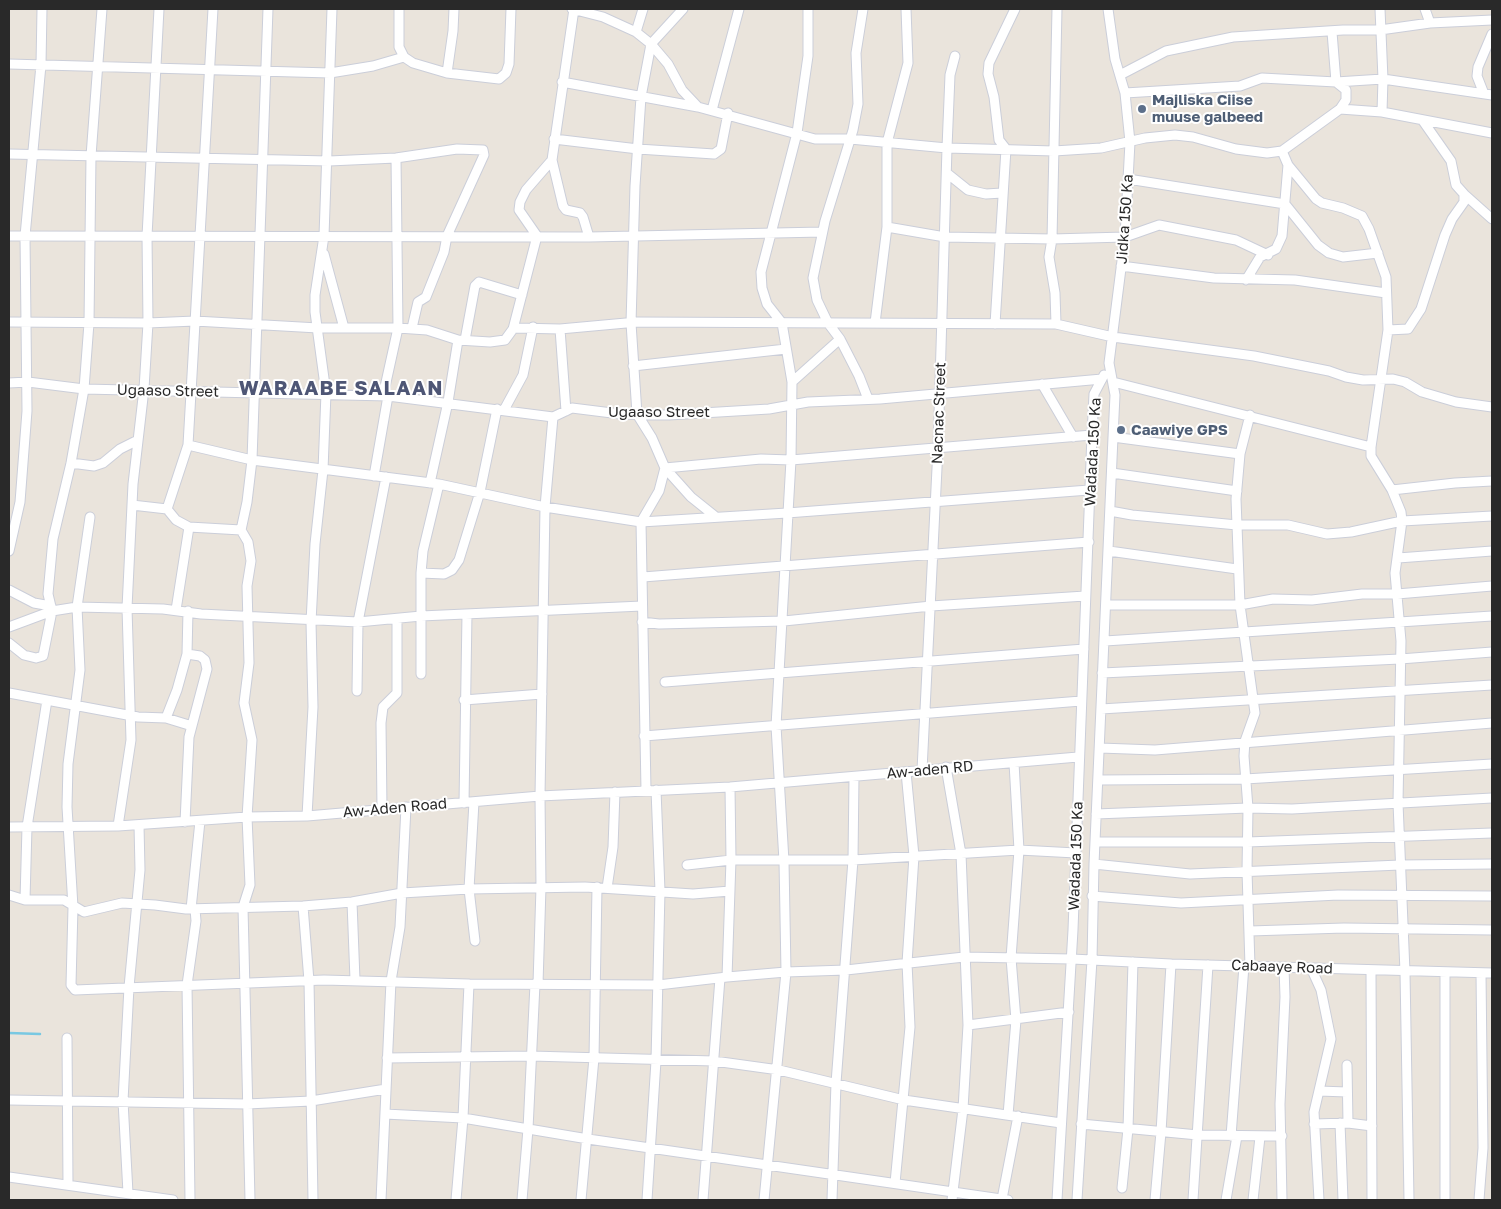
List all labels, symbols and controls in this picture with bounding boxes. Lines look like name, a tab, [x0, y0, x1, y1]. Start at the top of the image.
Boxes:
place label: Majliska Ciise muuse galbeed	[1152, 91, 1263, 126]
marker: Majliska Ciise muuse galbeed	[1136, 103, 1148, 115]
street label: Jidka 150 Ka	[1113, 174, 1137, 264]
street label: Nacnac Street	[928, 362, 950, 464]
district label: WARAABE SALAAN	[237, 377, 445, 401]
street label: Ugaaso Street	[117, 381, 219, 401]
street label: Wadada 150 Ka	[1081, 397, 1105, 507]
street label: Ugaaso Street	[608, 403, 710, 421]
place label: Caawiye GPS	[1131, 421, 1228, 439]
marker: Caawiye GPS	[1115, 424, 1127, 436]
street label: Aw-aden RD	[886, 757, 974, 783]
street label: Aw-Aden Road	[342, 794, 448, 822]
street label: Wadada 150 Ka	[1065, 801, 1087, 911]
street label: Cabaaye Road	[1231, 956, 1333, 978]

